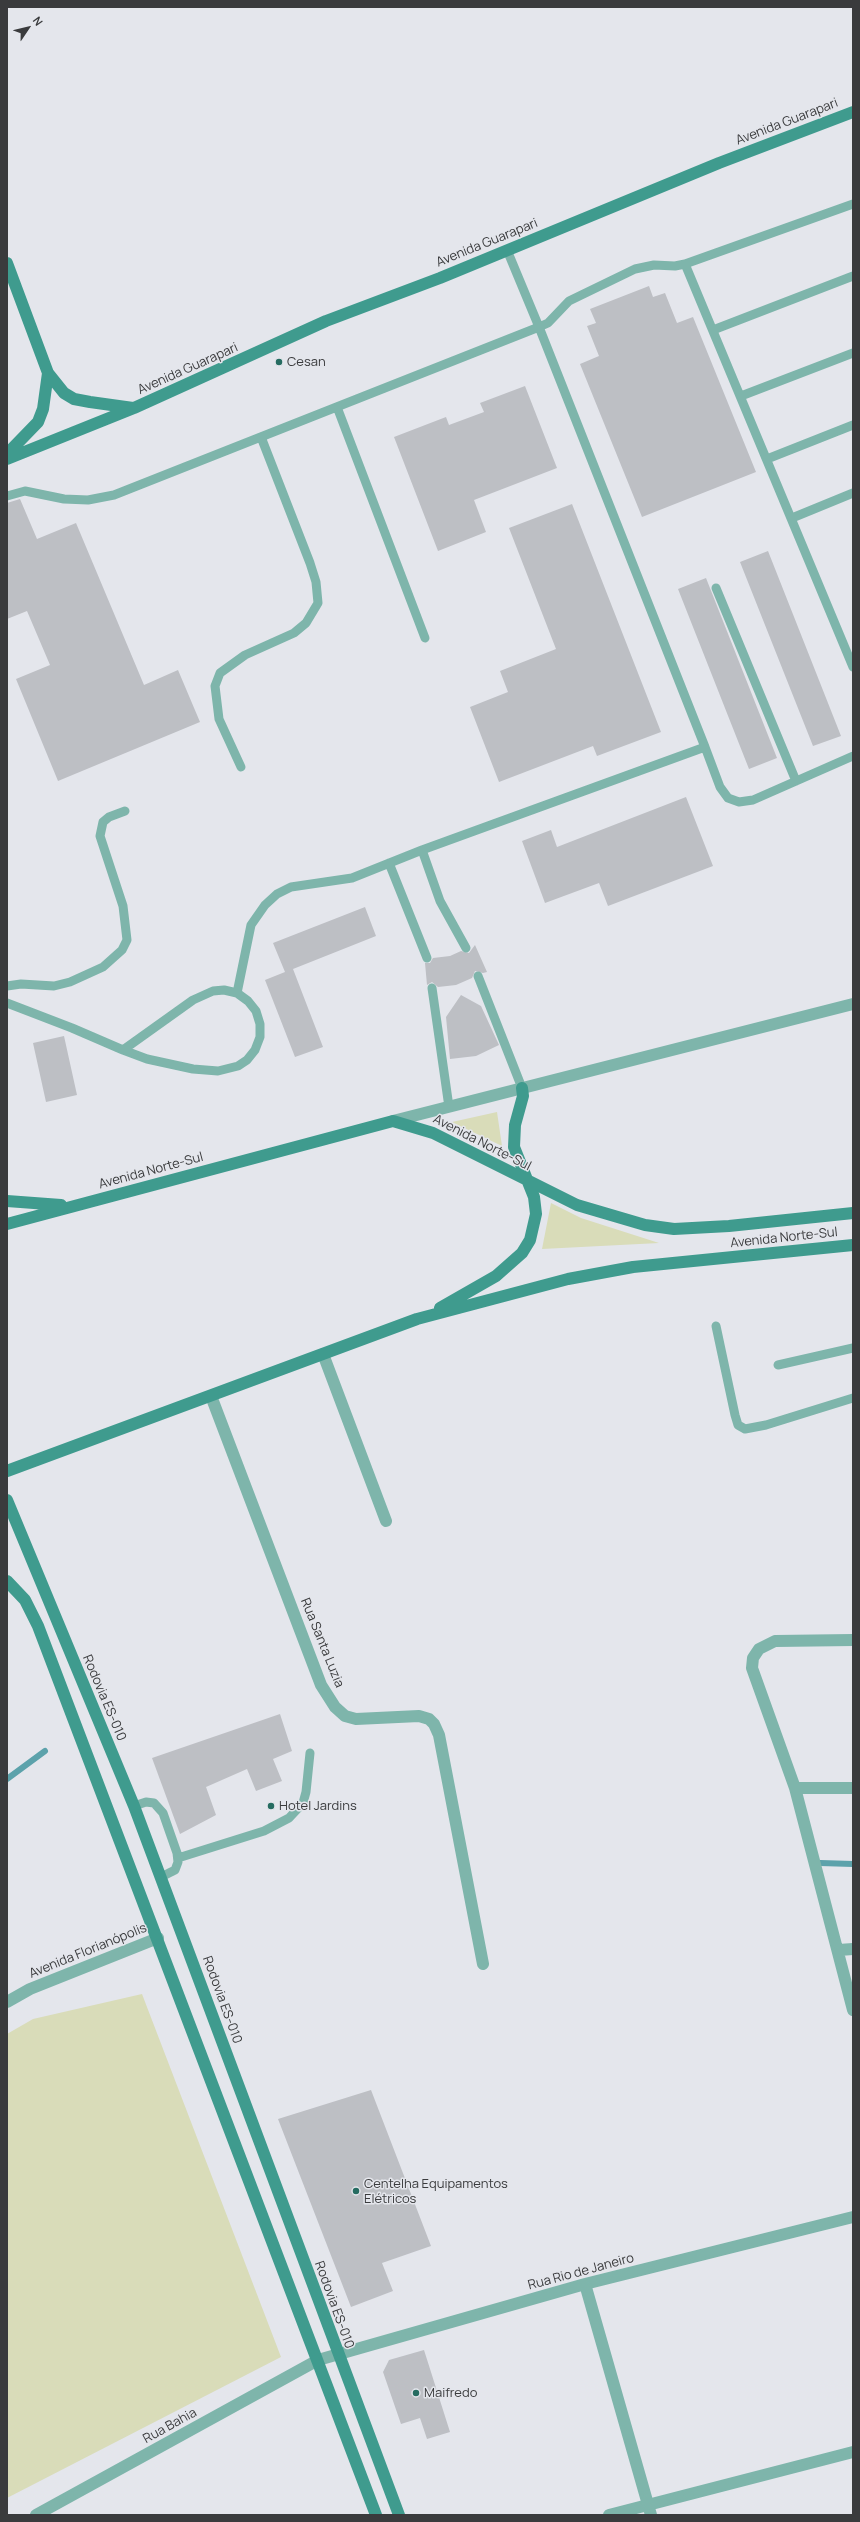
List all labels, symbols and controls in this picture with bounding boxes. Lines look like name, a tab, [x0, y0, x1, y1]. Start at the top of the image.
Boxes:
north arrow	[8, 8, 48, 48]
text: N	[30, 13, 47, 28]
street label: Avenida Guarapari	[734, 95, 840, 149]
street label: Avenida Guarapari	[434, 216, 540, 270]
street label: Avenida Guarapari	[135, 340, 241, 398]
place label: Cesan	[287, 354, 326, 370]
marker: Cesan	[274, 357, 284, 367]
street label: Avenida Norte-Sul	[430, 1112, 534, 1174]
street label: Avenida Norte-Sul	[97, 1150, 205, 1192]
street label: Avenida Norte-Sul	[730, 1225, 838, 1251]
street label: Rua Santa Luzia	[297, 1596, 347, 1690]
street label: Rodovia ES-010	[79, 1653, 129, 1743]
place label: Hotel Jardins	[279, 1798, 357, 1814]
marker: Hotel Jardins	[266, 1801, 276, 1811]
street label: Avenida Florianópolis	[27, 1920, 149, 1982]
street label: Rodovia ES-010	[199, 1954, 245, 2046]
place label: Centelha Equipamentos Elétricos	[364, 2176, 508, 2207]
marker: Centelha Equipamentos Elétricos	[351, 2186, 361, 2196]
street label: Rua Rio de Janeiro	[526, 2250, 636, 2294]
street label: Rodovia ES-010	[311, 2259, 357, 2351]
place label: Maifredo	[424, 2385, 477, 2401]
marker: Maifredo	[411, 2388, 421, 2398]
street label: Rua Bahia	[140, 2405, 200, 2447]

